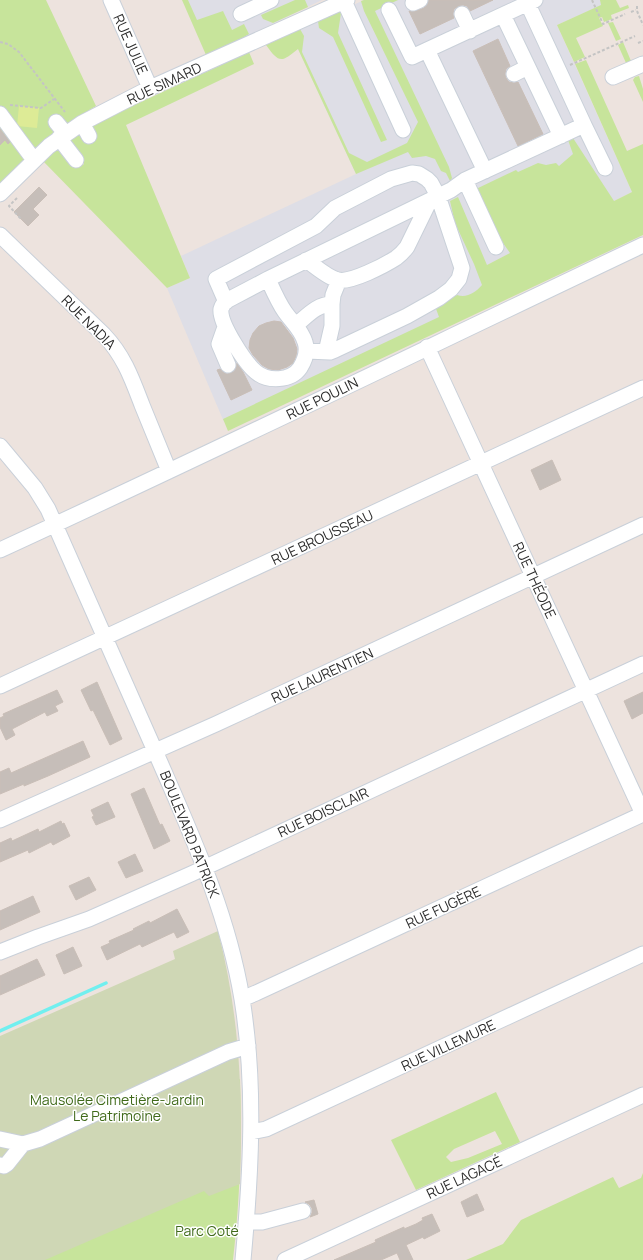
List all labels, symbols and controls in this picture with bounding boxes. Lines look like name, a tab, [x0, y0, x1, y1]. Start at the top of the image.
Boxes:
street label: RUE JULIE	[109, 11, 153, 77]
street label: RUE SIMARD	[124, 57, 204, 109]
street label: RUE NADIA	[58, 291, 120, 353]
street label: RUE POULIN	[283, 372, 361, 424]
street label: RUE BROUSSEAU	[268, 505, 376, 569]
street label: RUE THÉODE	[509, 539, 561, 621]
street label: RUE LAURENTIEN	[268, 643, 376, 707]
street label: BOULEVARD PATRICK	[156, 768, 224, 901]
street label: RUE BOISCLAIR	[274, 783, 372, 841]
street label: RUE FUGÈRE	[402, 881, 484, 933]
street label: RUE VILLEMURE	[398, 1015, 498, 1075]
park label: Mausolée Cimetière-Jardin Le Patrimoine	[30, 1090, 204, 1125]
street label: RUE LAGACÉ	[423, 1151, 505, 1203]
park label: Parc Coté	[175, 1221, 239, 1240]

